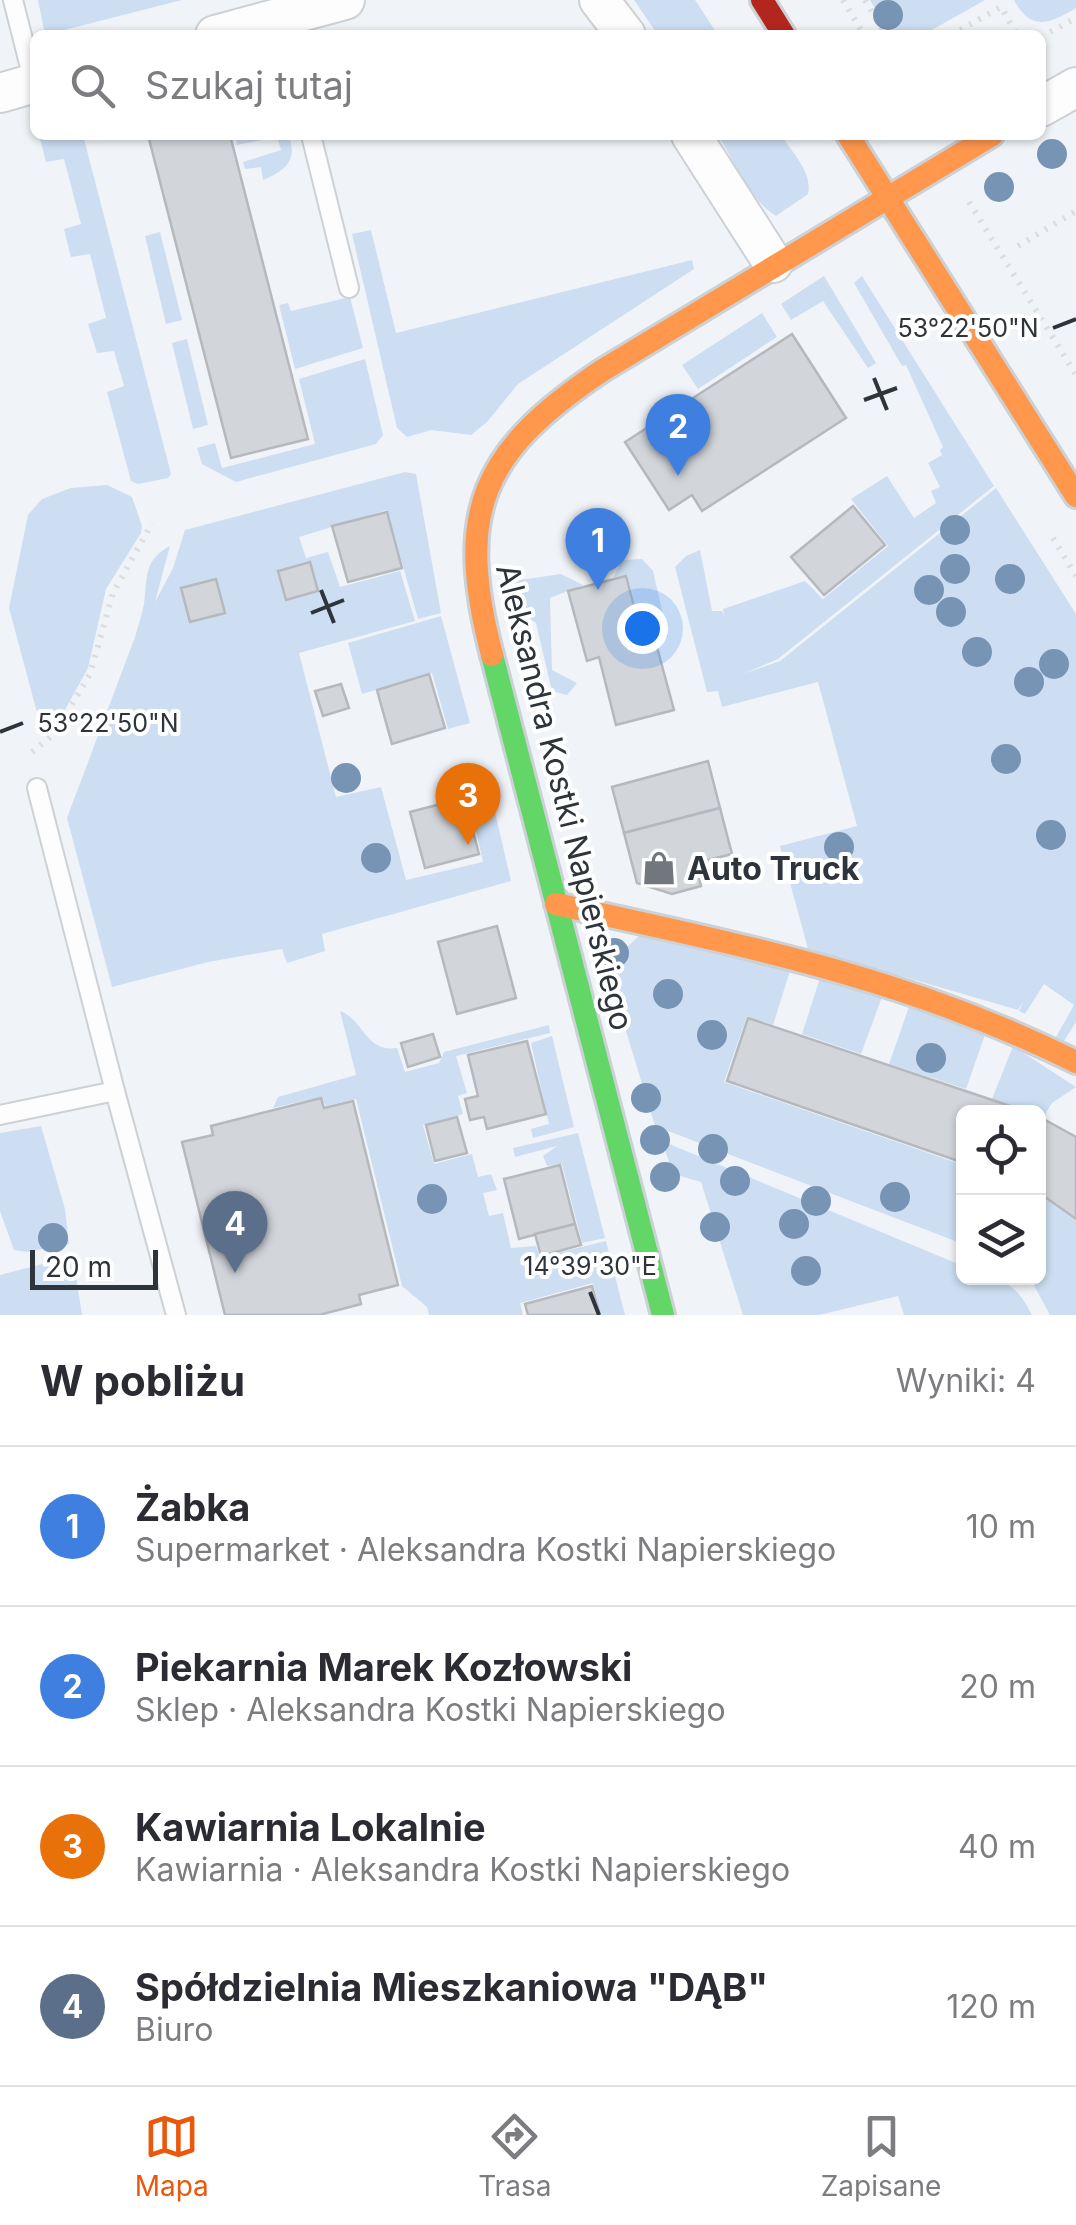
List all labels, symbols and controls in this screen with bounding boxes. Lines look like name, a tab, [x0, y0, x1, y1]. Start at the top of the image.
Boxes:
search box	[30, 30, 1046, 140]
icon: search	[65, 58, 120, 113]
text: Szukaj tutaj	[145, 62, 353, 108]
text: 53°22'50"N	[897, 313, 1039, 343]
pin: 2	[646, 394, 710, 476]
pin: 1	[566, 508, 630, 590]
street label: Aleksandra Kostki Napierskiego	[488, 560, 642, 1034]
your location	[617, 603, 668, 654]
text: 53°22'50"N	[37, 708, 179, 738]
pin: 3	[436, 762, 500, 845]
shop icon: Auto Truck	[640, 849, 678, 887]
place label: Auto Truck	[687, 849, 860, 888]
map controls	[956, 1105, 1046, 1285]
button: locate	[956, 1105, 1046, 1195]
pin: 4	[202, 1190, 268, 1273]
button: layers	[956, 1195, 1046, 1285]
scale bar	[30, 1245, 158, 1290]
text: 20 m	[45, 1250, 112, 1284]
text: 14°39'30"E	[523, 1251, 657, 1281]
text: W pobliżu	[40, 1355, 245, 1406]
text: Wyniki: 4	[896, 1361, 1036, 1400]
text: Żabka	[135, 1484, 250, 1530]
text: 1	[66, 1507, 79, 1546]
text: 10 m	[966, 1507, 1036, 1546]
text: Supermarket · Aleksandra Kostki Napierskiego	[135, 1530, 836, 1569]
text: Piekarnia Marek Kozłowski	[135, 1644, 632, 1690]
text: 2	[62, 1667, 83, 1706]
text: 20 m	[959, 1667, 1036, 1706]
text: Sklep · Aleksandra Kostki Napierskiego	[135, 1690, 726, 1729]
text: Kawiarnia Lokalnie	[135, 1804, 486, 1850]
text: 3	[62, 1827, 83, 1866]
text: 40 m	[958, 1827, 1036, 1866]
text: Kawiarnia · Aleksandra Kostki Napierskiego	[135, 1850, 790, 1889]
text: Spółdzielnia Mieszkaniowa "DĄB"	[135, 1964, 768, 2010]
text: 4	[62, 1987, 83, 2026]
text: 120 m	[946, 1987, 1036, 2026]
text: Biuro	[135, 2010, 213, 2049]
tab: Mapa	[135, 2109, 209, 2203]
tab: Trasa	[478, 2109, 551, 2203]
tab: Zapisane	[821, 2109, 941, 2203]

